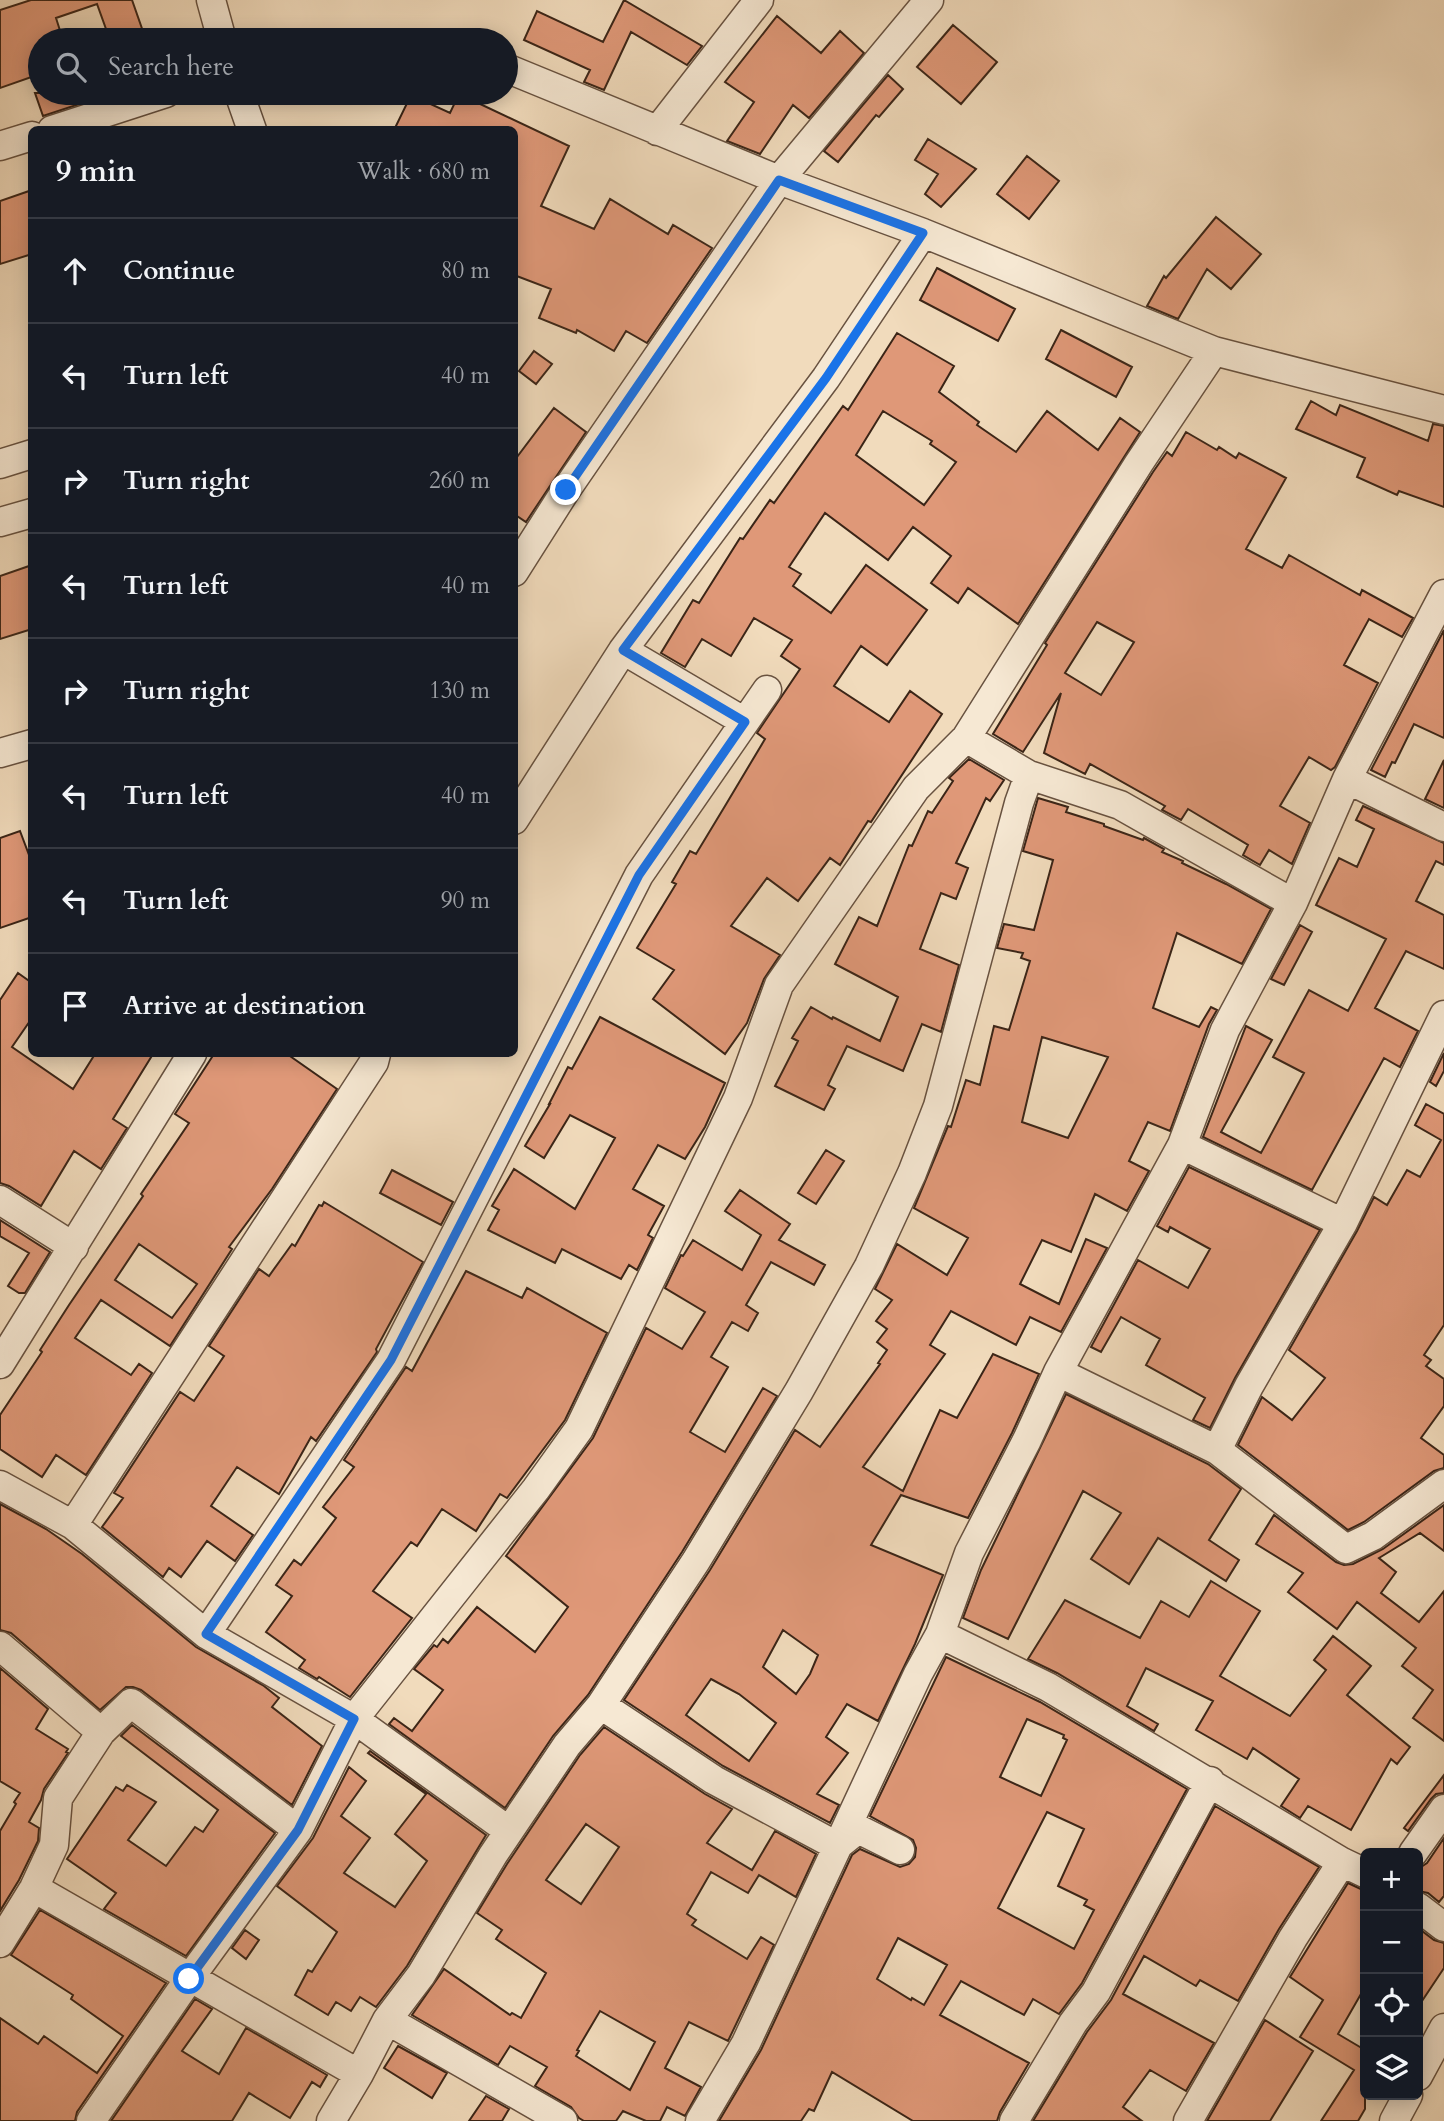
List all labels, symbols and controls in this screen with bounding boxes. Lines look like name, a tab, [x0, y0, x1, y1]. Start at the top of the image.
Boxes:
search box	[28, 28, 518, 105]
icon: search	[52, 48, 90, 86]
text: Search here	[108, 49, 234, 84]
text: 9 min	[56, 151, 136, 192]
text: Walk · 680 m	[357, 156, 490, 187]
icon: ahead	[56, 252, 94, 290]
text: Continue	[123, 253, 235, 288]
text: 80 m	[441, 255, 490, 286]
icon: left	[56, 357, 94, 395]
text: Turn left	[123, 358, 228, 393]
text: 40 m	[441, 360, 490, 391]
icon: right	[56, 462, 94, 500]
text: Turn right	[123, 463, 250, 498]
text: 260 m	[429, 465, 490, 496]
route end	[550, 474, 581, 505]
icon: left	[56, 567, 94, 605]
text: Turn left	[123, 568, 228, 603]
text: 40 m	[441, 570, 490, 601]
icon: right	[56, 672, 94, 710]
text: Turn right	[123, 673, 250, 708]
text: 130 m	[429, 675, 490, 706]
icon: left	[56, 777, 94, 815]
text: Turn left	[123, 778, 228, 813]
text: 40 m	[441, 780, 490, 811]
icon: left	[56, 882, 94, 920]
text: Turn left	[123, 883, 228, 918]
text: 90 m	[441, 885, 490, 916]
icon: arrive	[56, 987, 94, 1025]
text: Arrive at destination	[123, 988, 366, 1023]
map controls	[1360, 1848, 1423, 2100]
button: +	[1360, 1848, 1423, 1911]
button: −	[1360, 1911, 1423, 1974]
route start	[173, 1963, 204, 1994]
button: locate	[1360, 1974, 1423, 2037]
button: layers	[1360, 2037, 1423, 2100]

